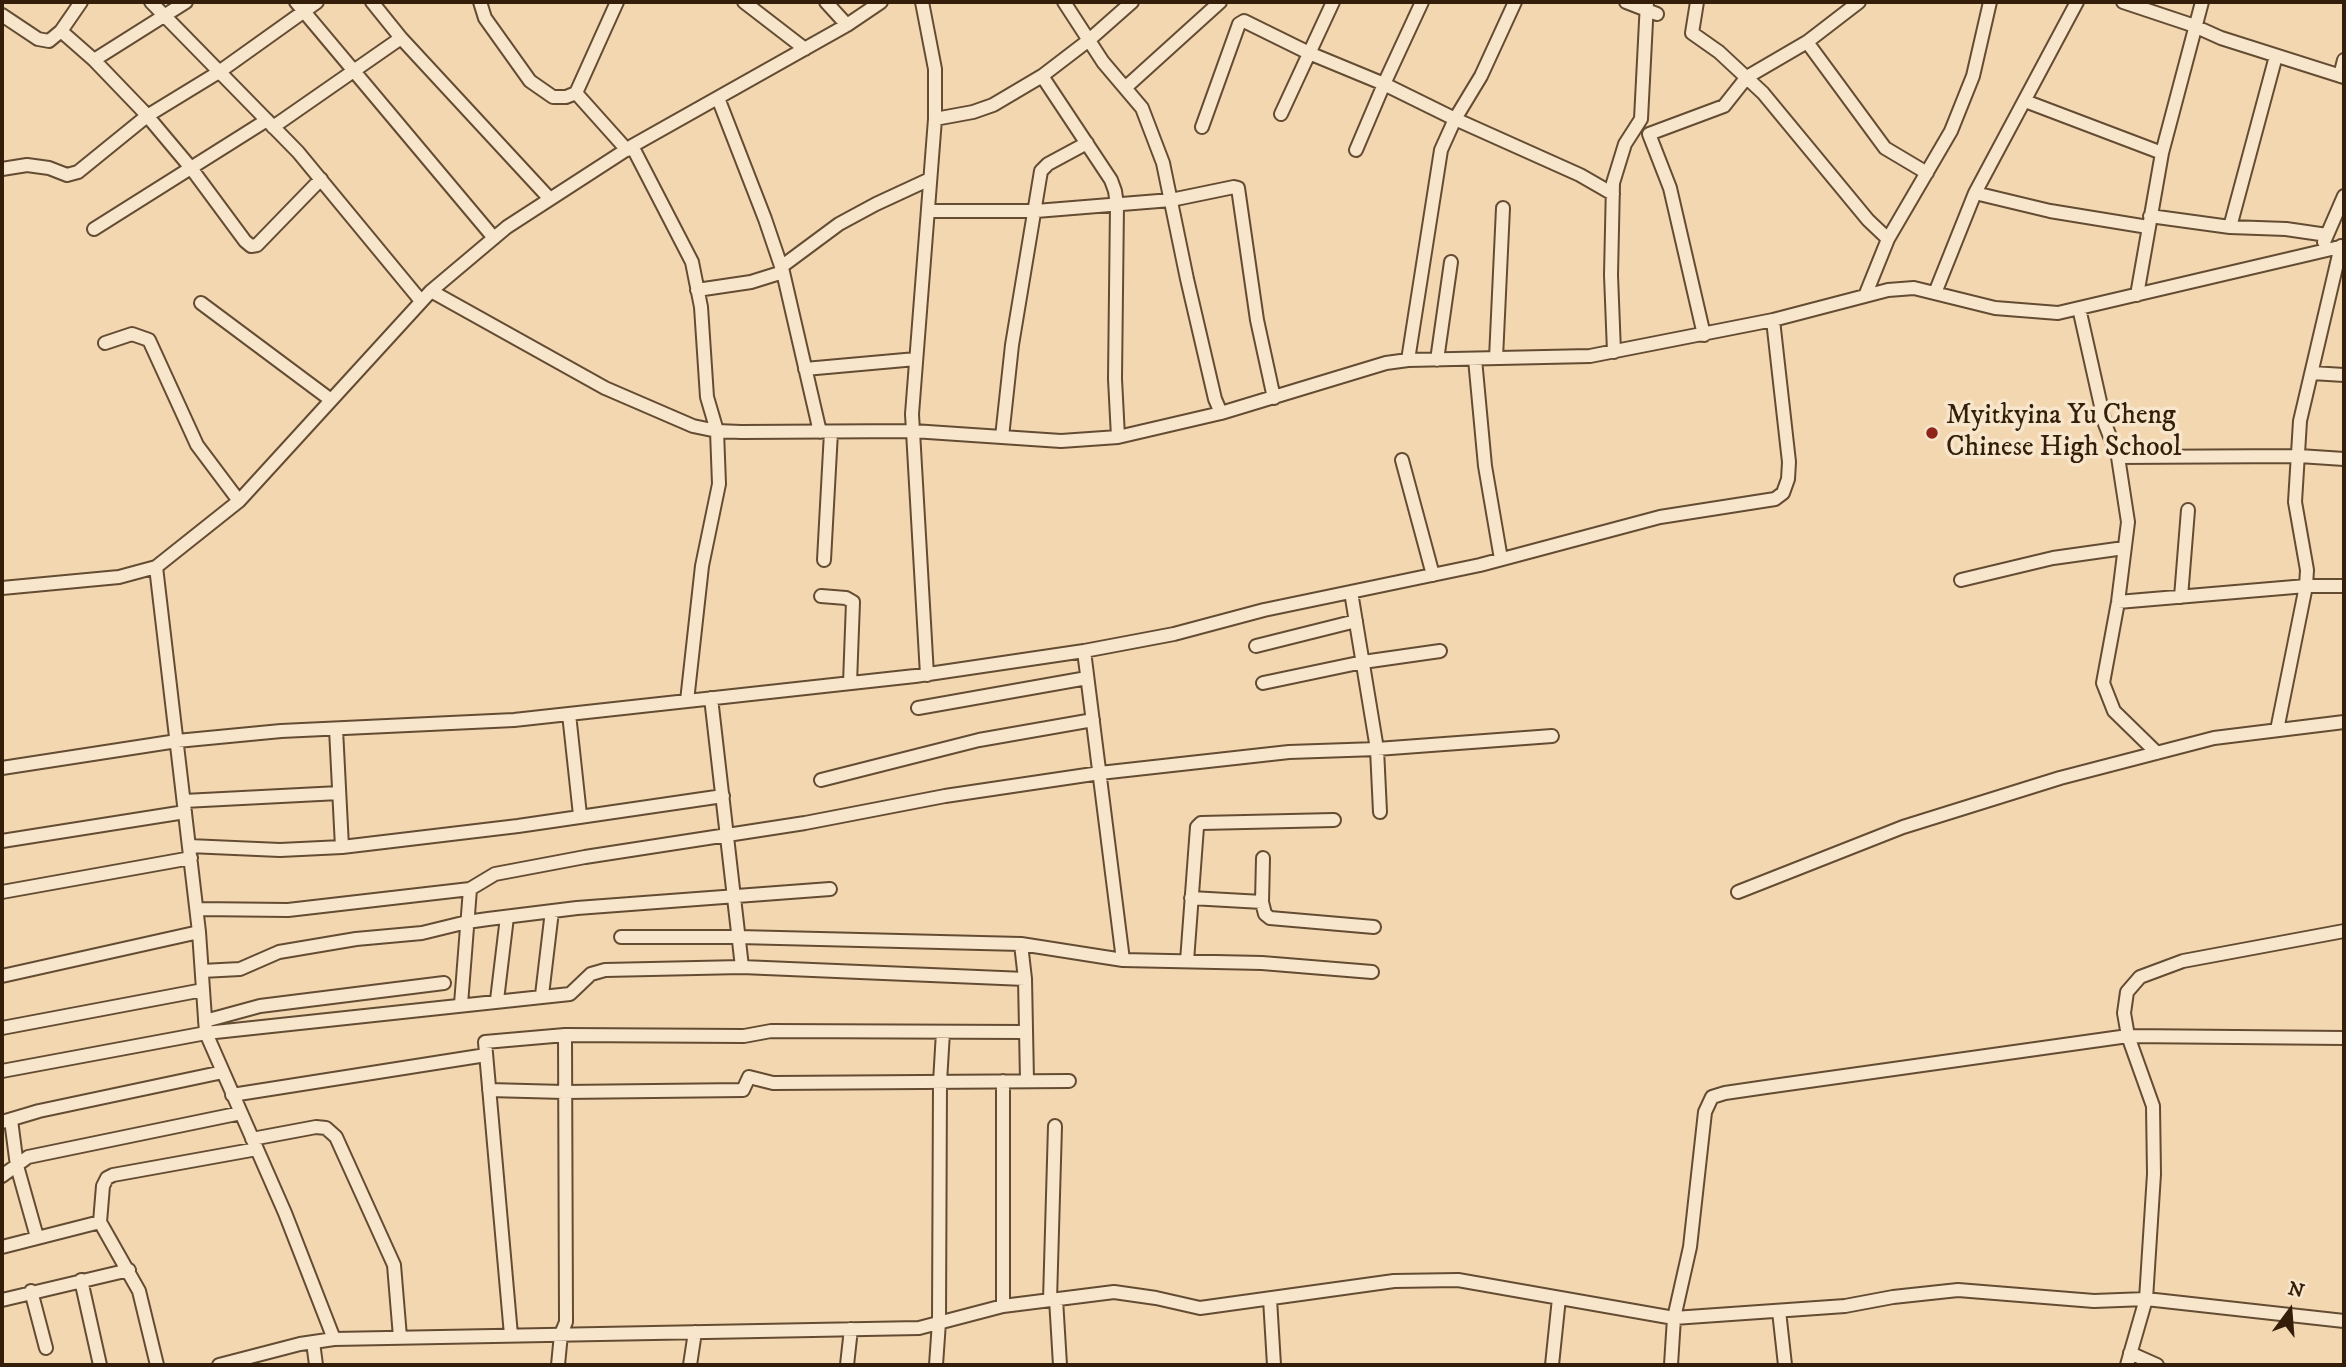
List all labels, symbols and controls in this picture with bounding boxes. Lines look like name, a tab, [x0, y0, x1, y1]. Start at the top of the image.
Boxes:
place label: Myitkyina Yu Cheng Chinese High School	[1946, 400, 2182, 466]
marker: Myitkyina Yu Cheng Chinese High School	[1924, 425, 1940, 441]
north arrow	[2255, 1276, 2325, 1346]
text: N	[2285, 1277, 2307, 1304]

